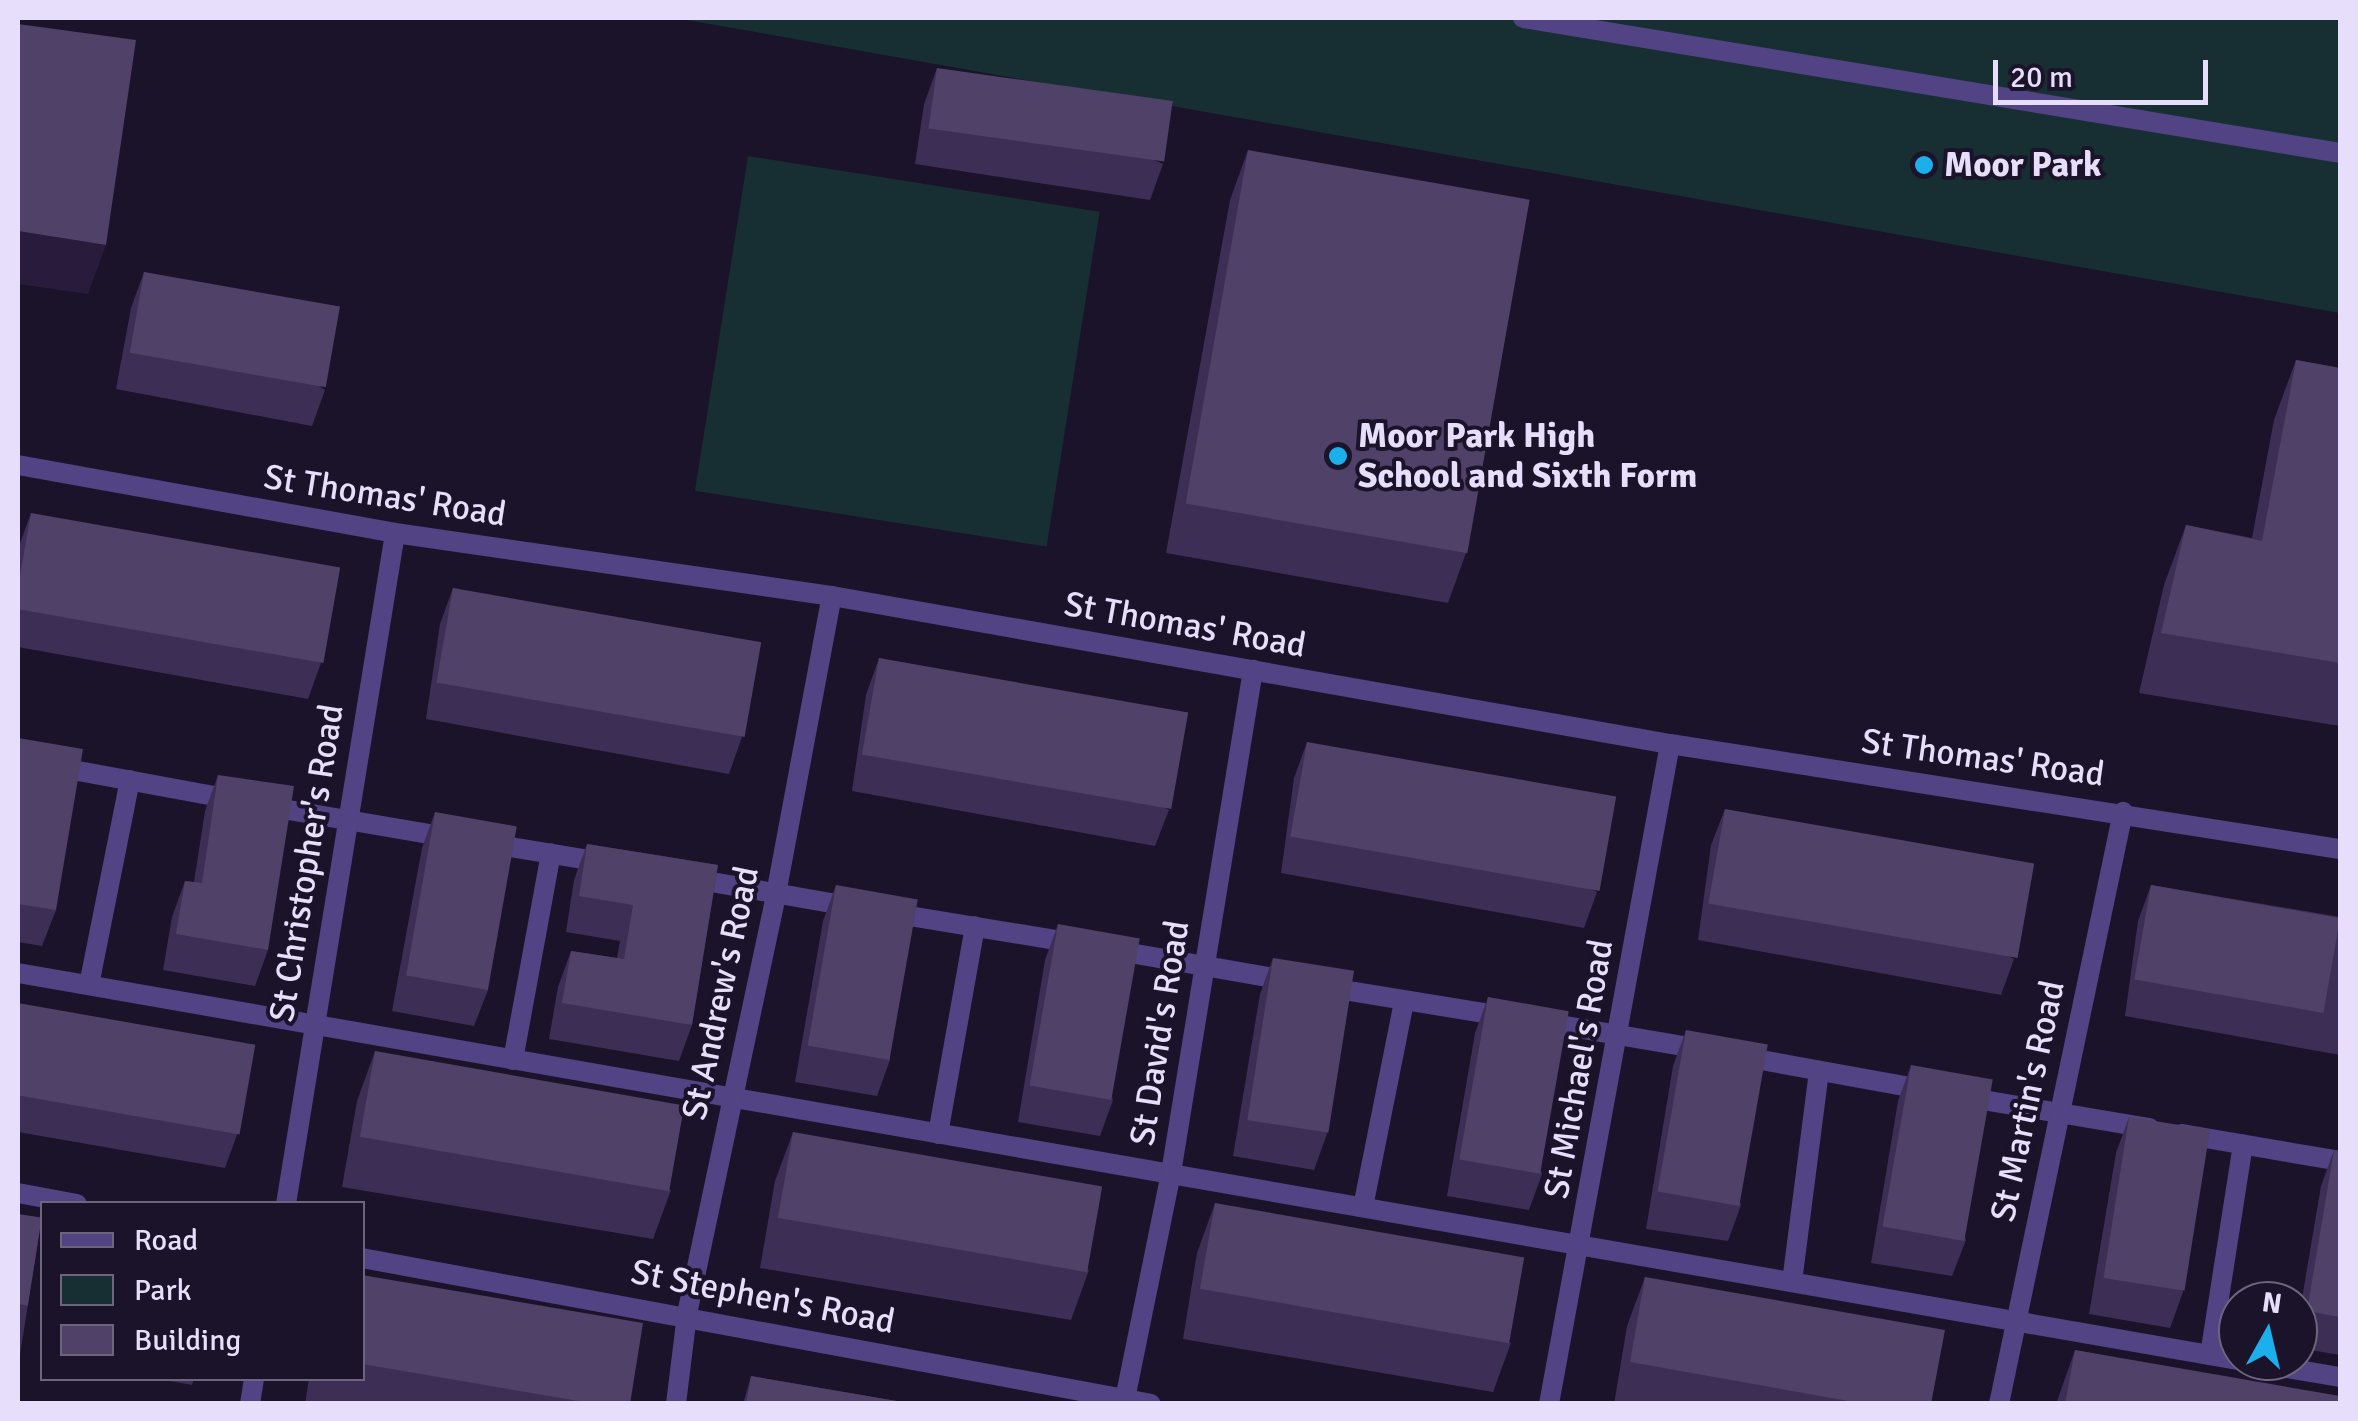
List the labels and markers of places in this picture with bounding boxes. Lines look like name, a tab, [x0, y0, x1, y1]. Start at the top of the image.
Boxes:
place label: Moor Park	[1944, 144, 2101, 186]
marker: Moor Park	[1913, 154, 1935, 176]
place label: Moor Park High School and Sixth Form	[1358, 415, 1697, 497]
marker: Moor Park High School and Sixth Form	[1327, 445, 1349, 467]

